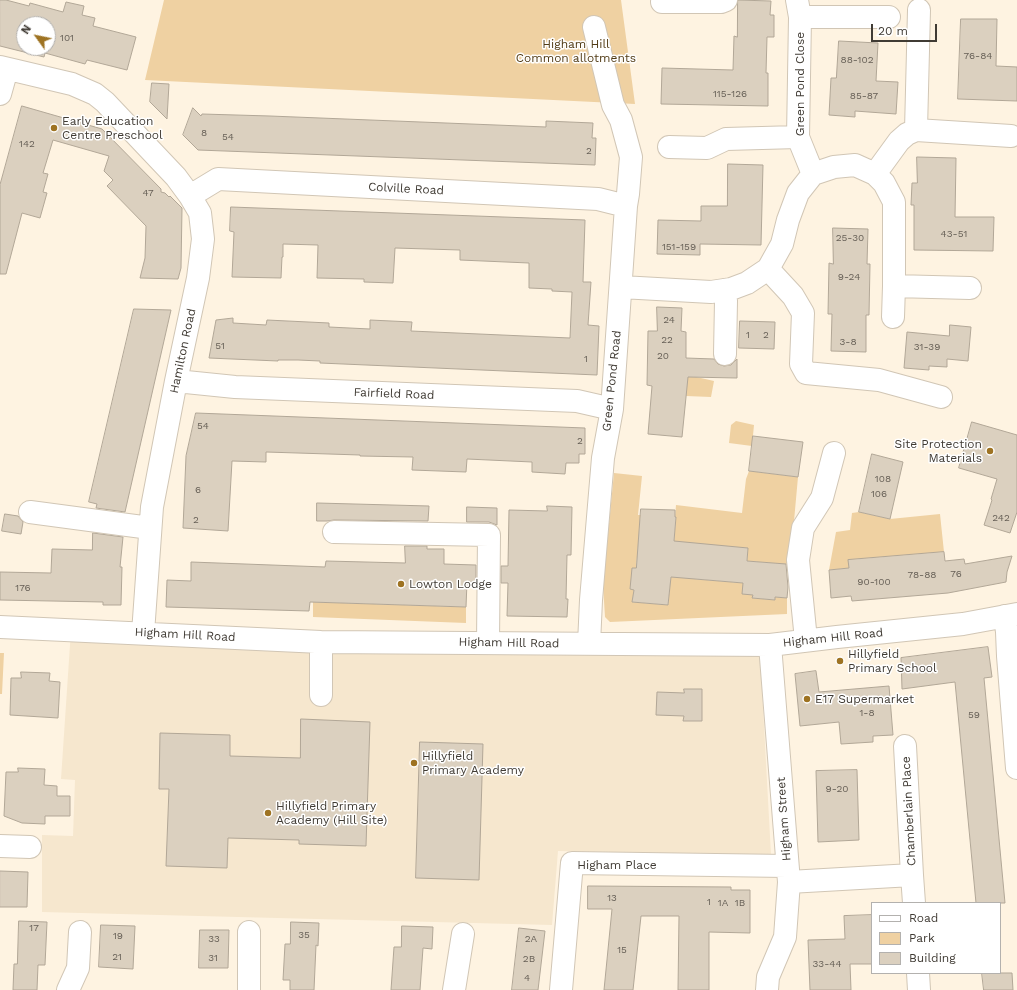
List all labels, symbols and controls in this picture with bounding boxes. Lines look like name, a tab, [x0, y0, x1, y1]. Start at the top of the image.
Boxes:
north arrow	[16, 16, 56, 56]
scale bar	[873, 16, 939, 42]
text: N	[19, 23, 34, 37]
text: 20 m	[878, 24, 908, 38]
house number: 101	[60, 32, 74, 44]
street label: Green Pond Close	[793, 32, 807, 136]
park label: Higham Hill Common allotments	[516, 37, 636, 65]
house number: 76-84	[964, 50, 992, 62]
house number: 88-102	[841, 54, 873, 66]
house number: 115-126	[713, 88, 747, 100]
house number: 85-87	[850, 90, 878, 102]
place label: Early Education Centre Preschool	[62, 114, 163, 142]
marker: Early Education Centre Preschool	[49, 123, 59, 133]
house number: 8	[201, 127, 207, 139]
house number: 54	[222, 131, 234, 143]
house number: 142	[19, 138, 35, 150]
house number: 2	[586, 145, 592, 157]
street label: Colville Road	[368, 180, 444, 198]
house number: 47	[142, 187, 154, 199]
house number: 43-51	[941, 228, 967, 240]
house number: 25-30	[836, 232, 864, 244]
house number: 151-159	[662, 241, 696, 253]
house number: 9-24	[838, 271, 860, 283]
street label: Hamilton Road	[167, 307, 199, 395]
house number: 24	[663, 314, 675, 326]
house number: 1	[746, 329, 750, 341]
house number: 2	[763, 329, 769, 341]
street label: Green Pond Road	[600, 330, 624, 432]
house number: 22	[661, 334, 673, 346]
house number: 3-8	[839, 336, 857, 348]
house number: 51	[215, 340, 225, 352]
house number: 31-39	[914, 341, 940, 353]
house number: 20	[657, 350, 669, 362]
house number: 1	[584, 353, 588, 365]
street label: Fairfield Road	[353, 385, 435, 403]
house number: 54	[197, 420, 209, 432]
house number: 2	[577, 435, 583, 447]
place label: Site Protection Materials	[894, 437, 982, 465]
marker: Site Protection Materials	[985, 446, 995, 456]
house number: 108	[875, 473, 891, 485]
house number: 6	[195, 484, 201, 496]
house number: 106	[871, 488, 887, 500]
house number: 242	[992, 512, 1010, 524]
house number: 2	[193, 514, 199, 526]
house number: 76	[950, 568, 962, 580]
house number: 78-88	[908, 569, 936, 581]
house number: 90-100	[857, 576, 891, 588]
place label: Lowton Lodge	[409, 577, 492, 591]
marker: Lowton Lodge	[396, 579, 406, 589]
house number: 176	[15, 582, 31, 594]
street label: Higham Hill Road	[134, 625, 236, 645]
street label: Higham Hill Road	[782, 626, 884, 650]
street label: Higham Hill Road	[458, 635, 560, 651]
place label: Hillyfield Primary School	[848, 647, 937, 675]
marker: Hillyfield Primary School	[835, 656, 845, 666]
place label: E17 Supermarket	[815, 692, 914, 706]
marker: E17 Supermarket	[802, 694, 812, 704]
house number: 1-8	[859, 707, 875, 719]
house number: 59	[968, 709, 980, 721]
place label: Hillyfield Primary Academy	[422, 749, 524, 777]
street label: Chamberlain Place	[899, 756, 919, 866]
marker: Hillyfield Primary Academy	[409, 758, 419, 768]
street label: Higham Street	[774, 776, 794, 862]
house number: 9-20	[826, 783, 848, 795]
place label: Hillyfield Primary Academy (Hill Site)	[276, 799, 387, 827]
marker: Hillyfield Primary Academy (Hill Site)	[263, 808, 273, 818]
street label: Higham Place	[577, 858, 657, 872]
house number: 13	[607, 892, 617, 904]
house number: 1	[707, 896, 711, 908]
house number: 1A	[718, 897, 728, 909]
house number: 1B	[735, 897, 745, 909]
legend	[871, 902, 1001, 974]
text: Road	[909, 911, 938, 925]
house number: 17	[29, 922, 39, 934]
house number: 35	[298, 929, 310, 941]
house number: 19	[113, 930, 123, 942]
text: Park	[909, 931, 935, 945]
house number: 33	[208, 933, 220, 945]
house number: 2A	[525, 933, 537, 945]
house number: 15	[617, 944, 627, 956]
house number: 21	[112, 951, 122, 963]
text: Building	[909, 951, 956, 965]
house number: 31	[208, 952, 218, 964]
house number: 2B	[523, 953, 535, 965]
house number: 33-44	[813, 958, 841, 970]
house number: 4	[524, 972, 530, 984]

